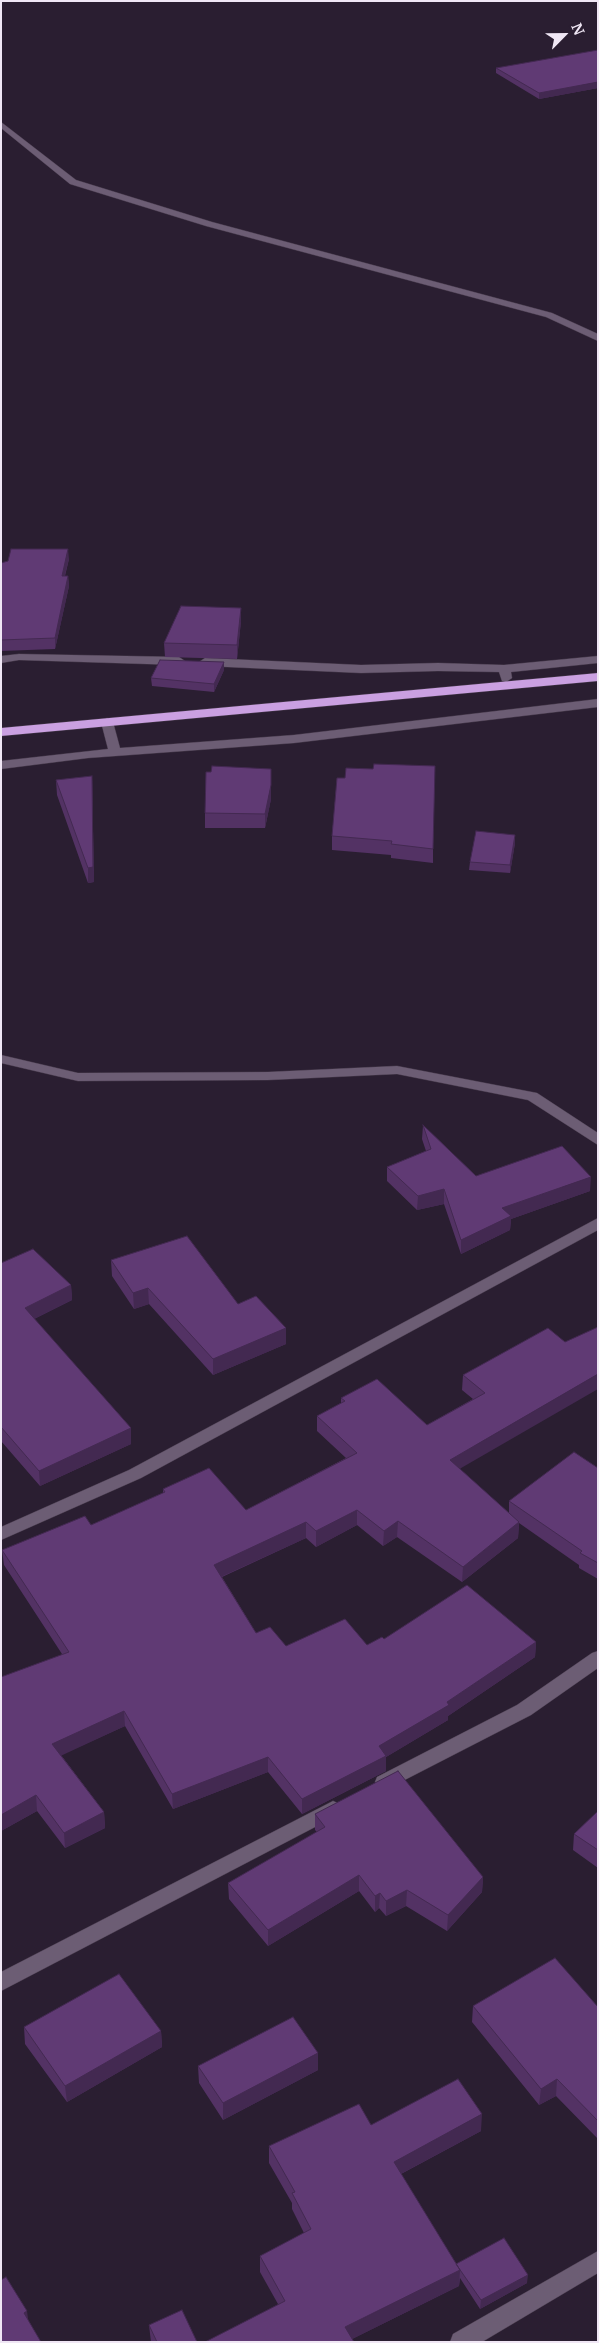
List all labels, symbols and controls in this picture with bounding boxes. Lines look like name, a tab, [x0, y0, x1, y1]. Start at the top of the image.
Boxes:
north arrow	[539, 10, 589, 60]
text: N	[567, 21, 588, 38]

